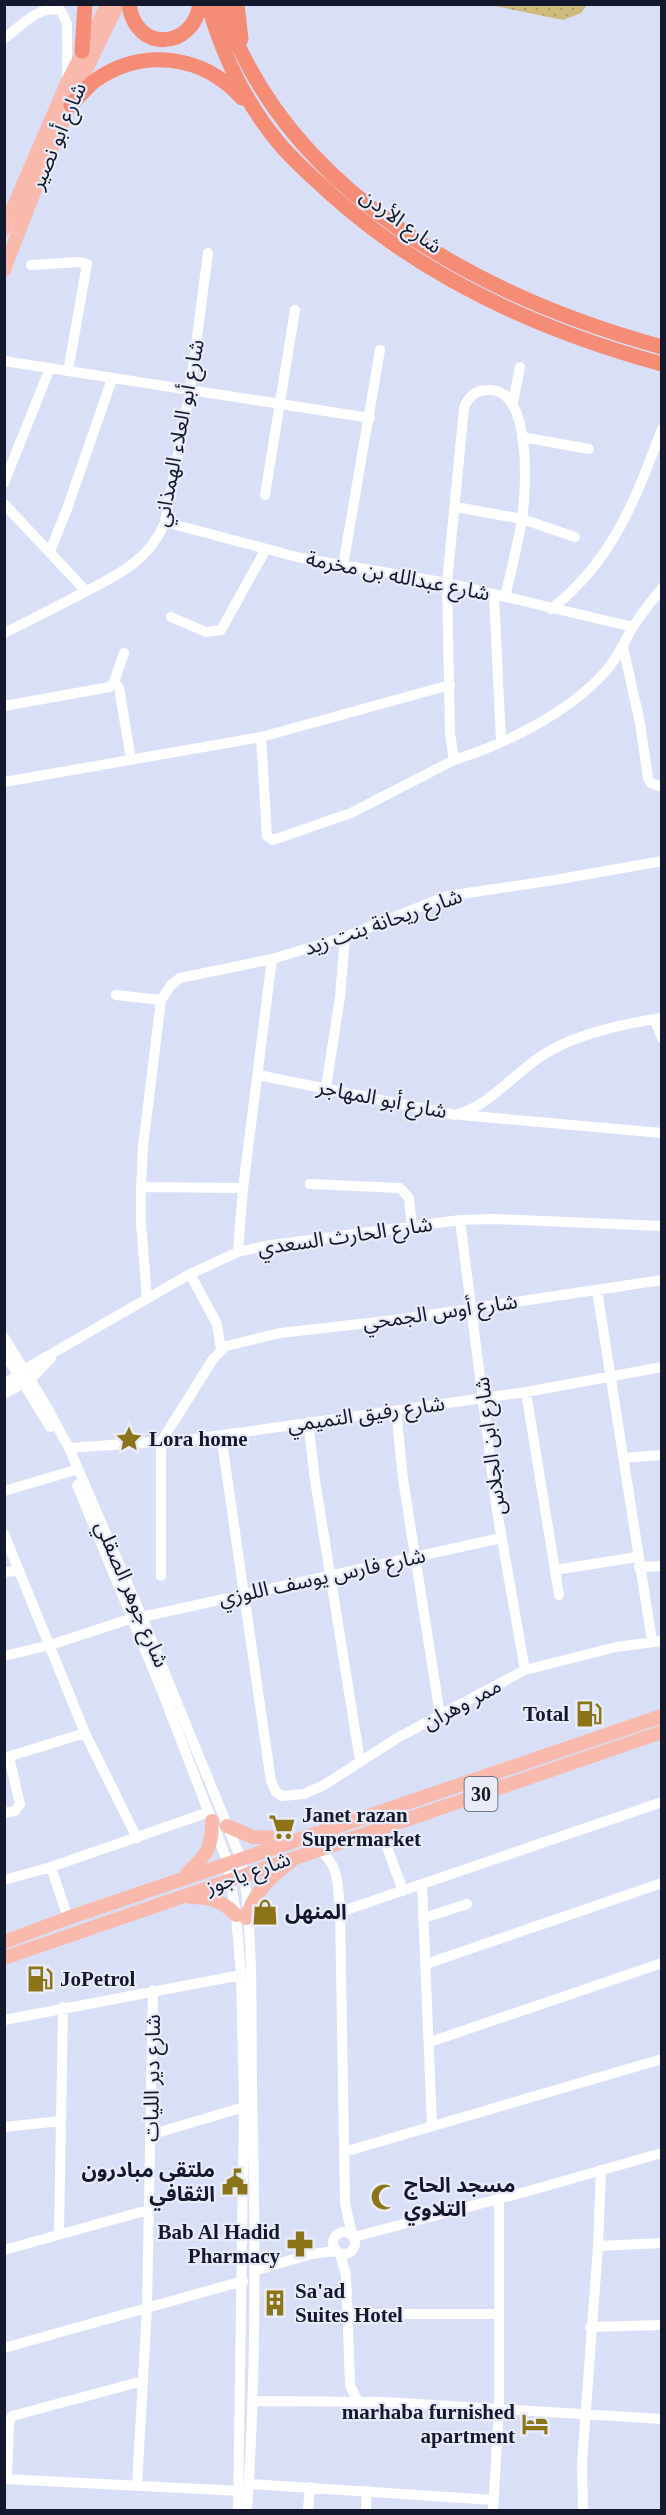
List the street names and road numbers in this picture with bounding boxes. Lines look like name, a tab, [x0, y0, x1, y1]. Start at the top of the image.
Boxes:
street label: شارع أبو نصير	[24, 79, 94, 195]
street label: شارع الأردن	[354, 183, 446, 261]
street label: شارع أبو العلاء الهمذاني	[148, 337, 213, 529]
street label: شارع عبدالله بن مخرمة	[304, 546, 492, 609]
street label: شارع ريحانة بنت زيد	[301, 884, 466, 963]
street label: شارع أبو المهاجر	[313, 1074, 449, 1126]
street label: شارع الحارث السعدي	[256, 1212, 435, 1264]
street label: شارع أوس الجمحي	[361, 1289, 519, 1339]
street label: شارع ابن الجلاس	[470, 1375, 513, 1517]
street label: شارع رفيق التميمي	[286, 1391, 447, 1441]
street label: شارع جوهر الصقلي	[87, 1517, 174, 1672]
street label: شارع فارس يوسف اللوزي	[216, 1543, 428, 1614]
street label: ممر وهران	[419, 1673, 505, 1735]
road number: 30	[464, 1777, 498, 1811]
street label: شارع ياجوز	[201, 1847, 295, 1903]
street label: شارع دير الليات	[139, 2014, 168, 2142]

